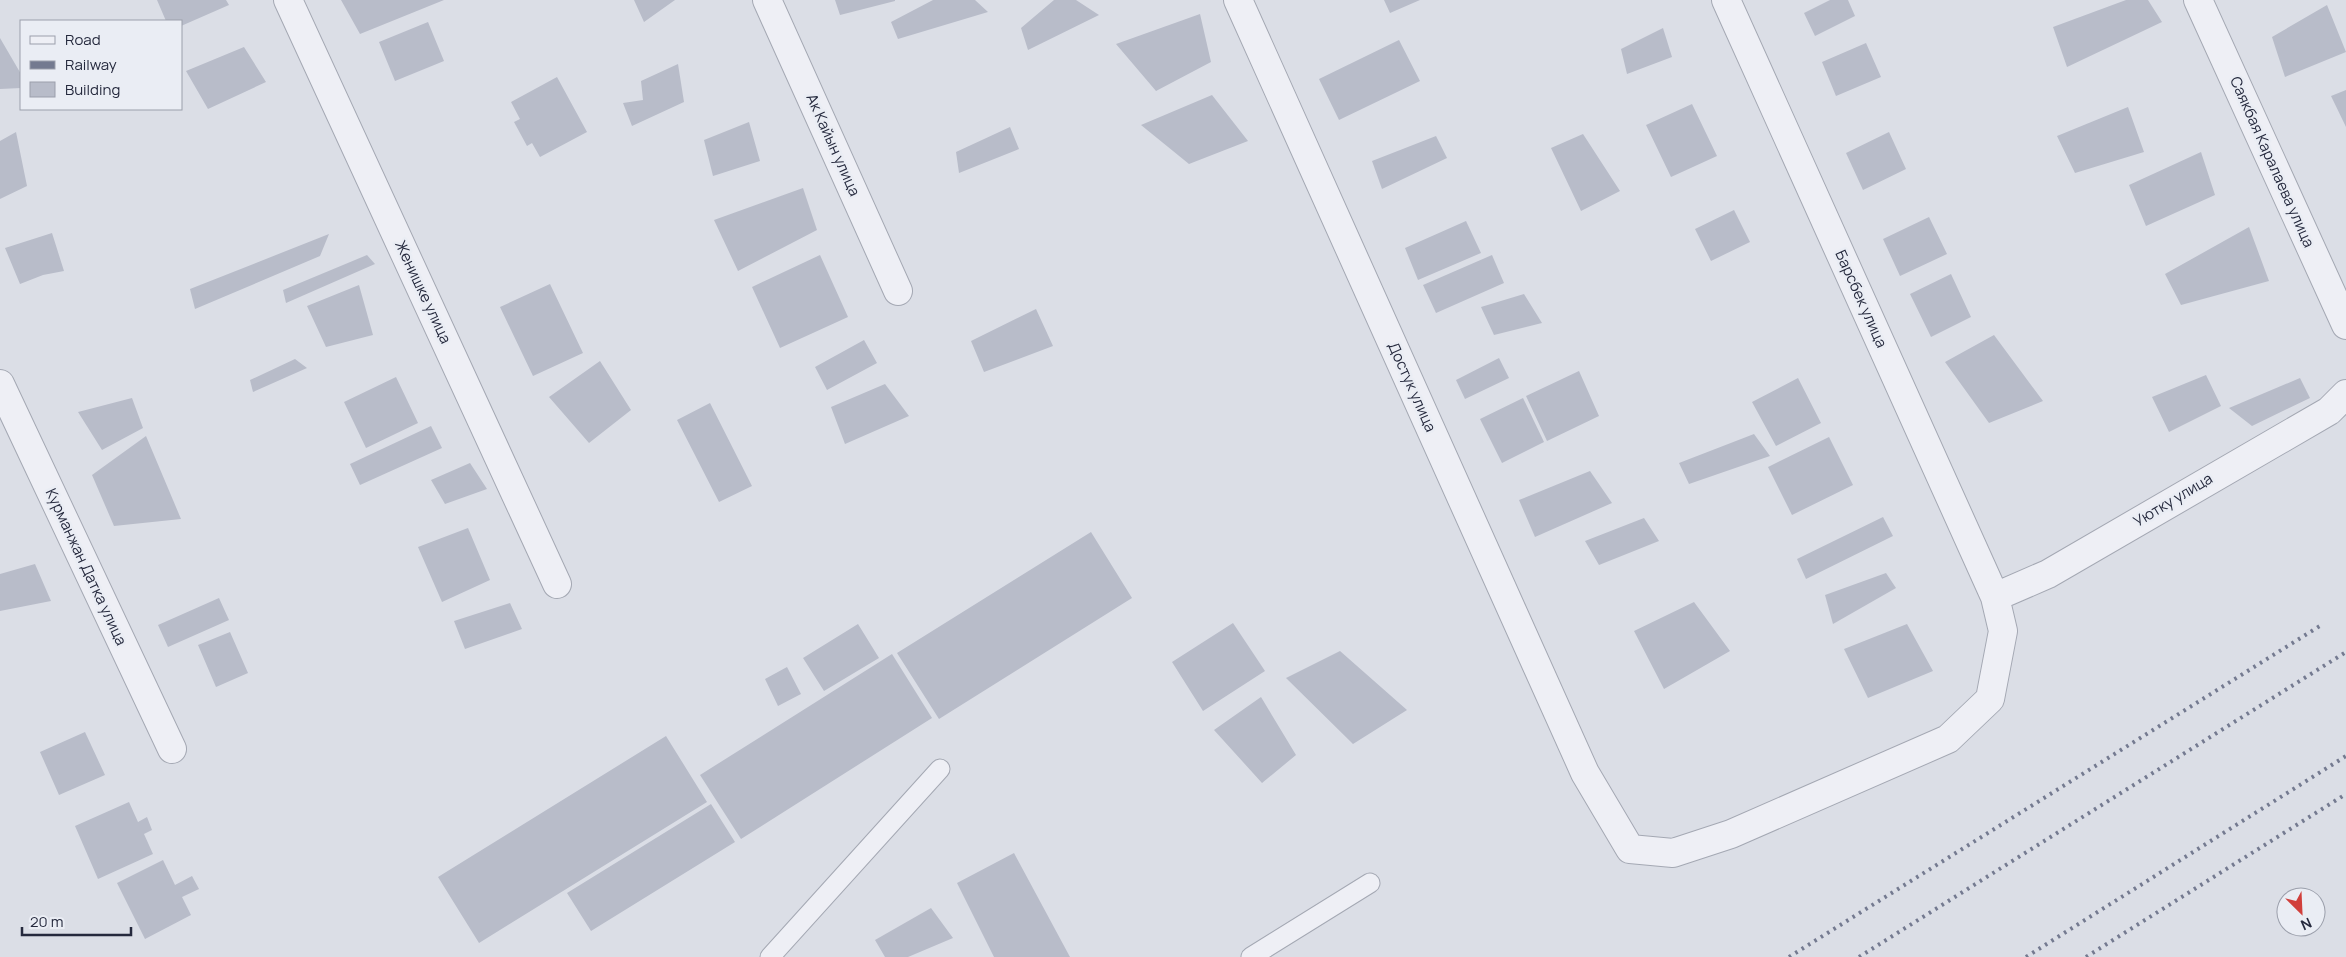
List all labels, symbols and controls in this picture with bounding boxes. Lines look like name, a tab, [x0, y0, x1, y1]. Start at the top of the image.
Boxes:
legend	[20, 20, 182, 110]
text: Road	[65, 29, 101, 50]
text: Railway	[65, 54, 117, 75]
street label: Саякбая Каралаева улица	[2225, 73, 2320, 251]
text: Building	[65, 79, 120, 100]
street label: Ак Кайын улица	[801, 90, 865, 199]
street label: Женишке улица	[390, 237, 457, 347]
street label: Барсбек улица	[1831, 247, 1892, 351]
street label: Достук улица	[1383, 339, 1442, 435]
street label: Уютку улица	[2129, 468, 2216, 532]
street label: Курманжан Датка улица	[41, 485, 132, 649]
north arrow	[2276, 887, 2326, 937]
scale bar	[22, 904, 131, 936]
text: 20 m	[30, 911, 63, 932]
text: N	[2298, 914, 2315, 935]

